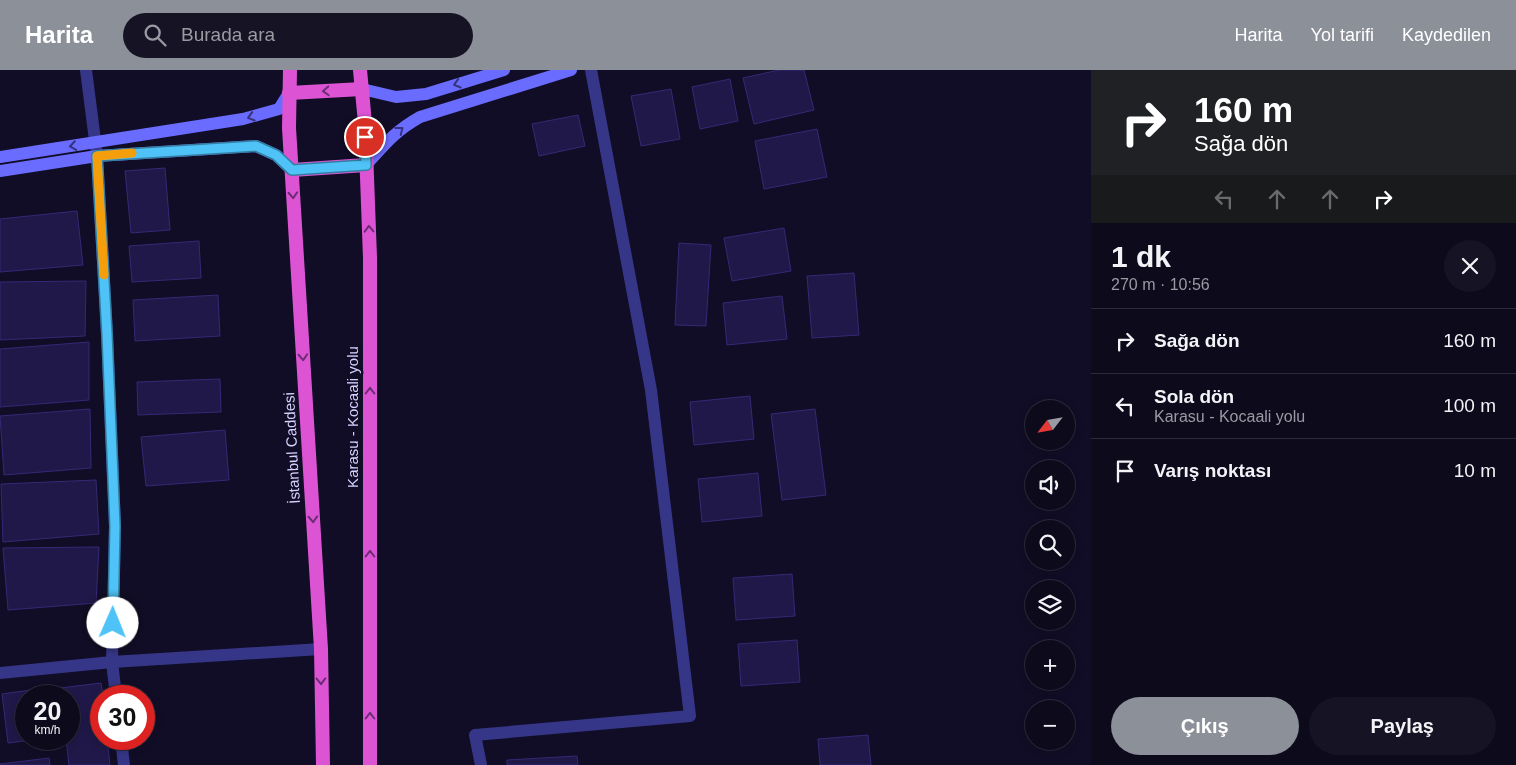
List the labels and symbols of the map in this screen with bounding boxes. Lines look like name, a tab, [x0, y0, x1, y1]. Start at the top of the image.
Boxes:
one-way arrow	[453, 79, 462, 89]
one-way arrow	[321, 85, 329, 96]
one-way arrow	[247, 112, 255, 122]
pin	[344, 116, 386, 158]
one-way arrow	[394, 127, 404, 136]
one-way arrow	[69, 140, 77, 150]
one-way arrow	[288, 191, 299, 199]
one-way arrow	[363, 225, 374, 233]
street label: Karasu - Kocaali yolu	[344, 346, 361, 488]
one-way arrow	[297, 353, 308, 361]
one-way arrow	[365, 387, 375, 395]
street label: İstanbul Caddesi	[280, 392, 303, 504]
north arrow	[1025, 400, 1075, 450]
one-way arrow	[307, 515, 318, 523]
one-way arrow	[365, 550, 375, 558]
position arrow	[86, 596, 138, 648]
one-way arrow	[316, 677, 327, 685]
speed limit sign: 30	[90, 685, 155, 750]
one-way arrow	[365, 712, 375, 720]

